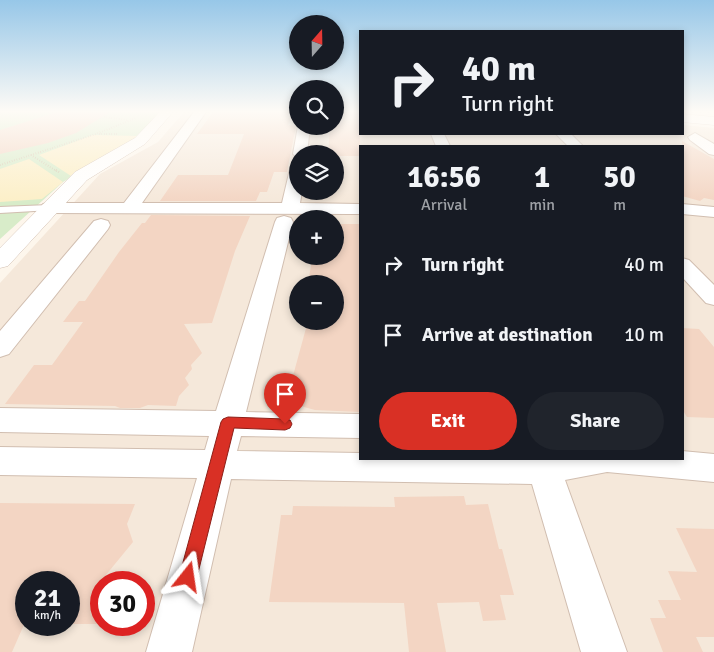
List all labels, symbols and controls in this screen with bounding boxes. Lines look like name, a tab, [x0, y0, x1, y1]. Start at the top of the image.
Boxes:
north arrow	[289, 15, 344, 70]
map controls	[289, 15, 344, 330]
text: 40 m	[462, 47, 536, 90]
icon: right	[379, 50, 444, 115]
button: search	[289, 80, 344, 135]
text: Turn right	[462, 90, 554, 117]
button: layers	[289, 145, 344, 200]
text: 16:56	[407, 159, 481, 196]
text: 1	[534, 159, 550, 196]
text: 50	[603, 159, 636, 196]
text: Arrival	[421, 195, 467, 215]
text: min	[529, 195, 555, 215]
text: m	[613, 195, 626, 215]
button: +	[289, 210, 344, 265]
icon: right	[379, 251, 407, 279]
text: Turn right	[422, 253, 504, 277]
text: 40 m	[624, 253, 664, 277]
button: −	[289, 275, 344, 330]
icon: arrive	[379, 321, 407, 349]
text: Arrive at destination	[422, 323, 593, 347]
text: 10 m	[624, 323, 664, 347]
pin	[264, 373, 306, 424]
icon: arrive	[271, 380, 299, 408]
button: Exit	[379, 392, 517, 450]
button: Share	[527, 392, 664, 450]
position arrow	[161, 550, 213, 602]
speed limit sign: 30	[90, 571, 155, 636]
text: 21	[34, 582, 61, 613]
text: km/h	[34, 608, 61, 623]

